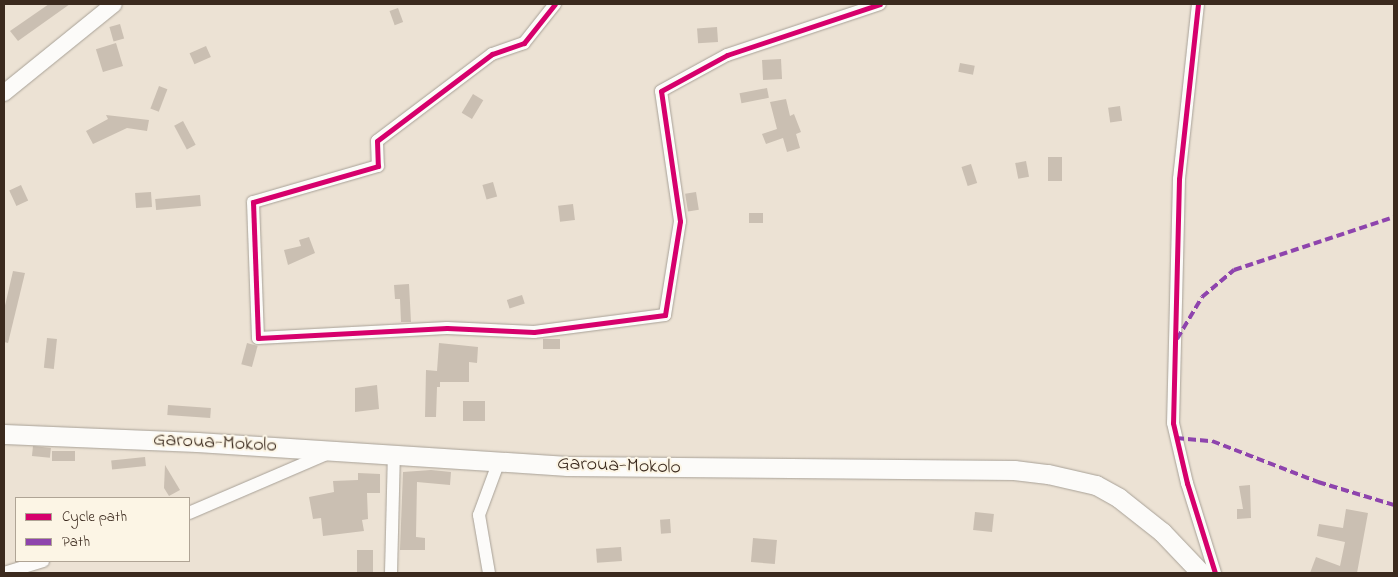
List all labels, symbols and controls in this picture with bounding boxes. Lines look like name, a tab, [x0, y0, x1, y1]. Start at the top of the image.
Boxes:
street label: Garoua-Mokolo	[153, 428, 277, 458]
street label: Garoua-Mokolo	[557, 452, 681, 480]
legend	[15, 497, 190, 562]
text: Cycle path	[62, 506, 127, 528]
text: Path	[62, 531, 90, 553]

